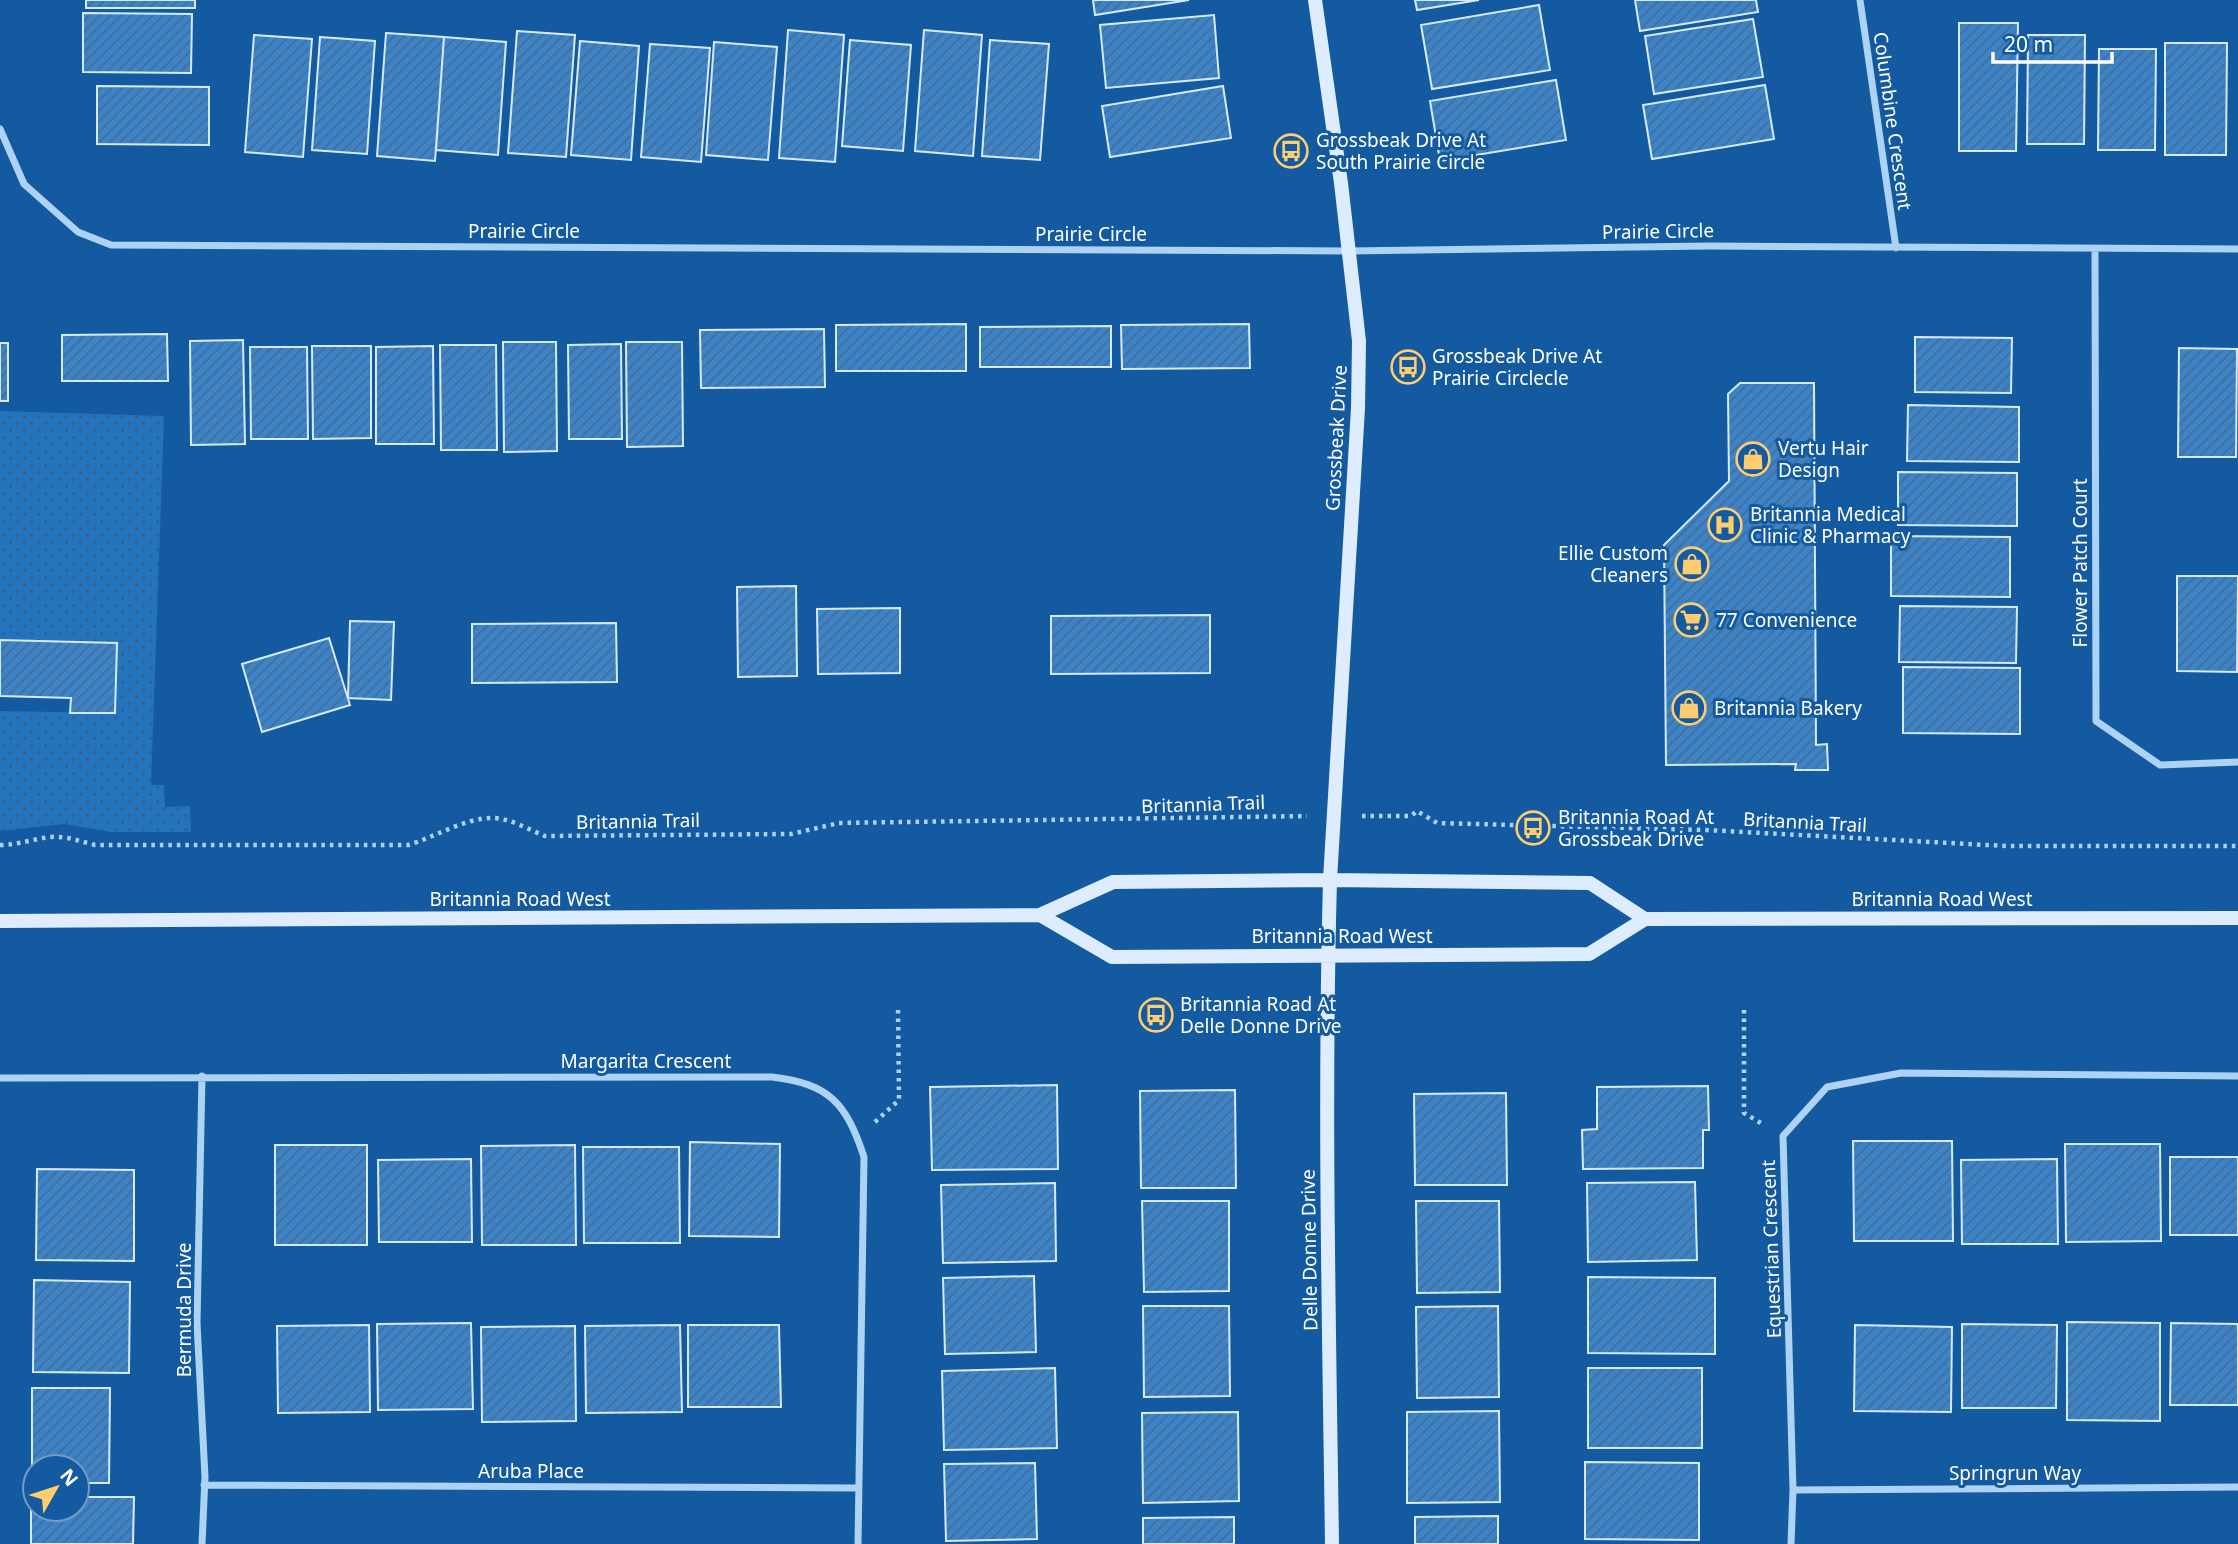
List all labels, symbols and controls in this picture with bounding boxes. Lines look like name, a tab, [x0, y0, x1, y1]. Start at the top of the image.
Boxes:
scale bar	[1993, 21, 2112, 65]
street label: Columbine Crescent	[1868, 30, 1918, 212]
text: 20 m	[2004, 30, 2053, 58]
place label: Grossbeak Drive At South Prairie Circle	[1316, 127, 1486, 175]
bus stop icon: Grossbeak Drive At South Prairie Circle	[1272, 132, 1310, 170]
street label: Prairie Circle	[1602, 217, 1714, 245]
street label: Prairie Circle	[468, 218, 580, 244]
street label: Prairie Circle	[1035, 221, 1147, 247]
place label: Grossbeak Drive At Prairie Circlecle	[1432, 343, 1602, 391]
bus stop icon: Grossbeak Drive At Prairie Circlecle	[1389, 348, 1427, 386]
street label: Grossbeak Drive	[1319, 364, 1353, 512]
place label: Vertu Hair Design	[1778, 435, 1869, 483]
shop icon: Vertu Hair Design	[1734, 440, 1772, 478]
street label: Flower Patch Court	[2067, 478, 2093, 648]
place label: Britannia Medical Clinic & Pharmacy	[1750, 501, 1911, 549]
hospital icon: Britannia Medical Clinic & Pharmacy	[1706, 506, 1744, 544]
place label: Ellie Custom Cleaners	[1558, 540, 1668, 588]
shop icon: Ellie Custom Cleaners	[1673, 545, 1711, 583]
supermarket icon: 77 Convenience	[1672, 601, 1710, 639]
place label: 77 Convenience	[1716, 607, 1857, 633]
shop icon: Britannia Bakery	[1670, 689, 1708, 727]
place label: Britannia Bakery	[1714, 695, 1862, 721]
street label: Britannia Trail	[1141, 789, 1265, 819]
place label: Britannia Road At Grossbeak Drive	[1558, 804, 1714, 852]
street label: Britannia Trail	[1742, 806, 1868, 838]
street label: Britannia Trail	[576, 807, 700, 835]
bus stop icon: Britannia Road At Grossbeak Drive	[1514, 809, 1552, 847]
street label: Britannia Road West	[429, 886, 611, 912]
street label: Britannia Road West	[1851, 886, 2033, 912]
street label: Britannia Road West	[1251, 923, 1433, 949]
place label: Britannia Road At Delle Donne Drive	[1180, 991, 1342, 1039]
bus stop icon: Britannia Road At Delle Donne Drive	[1137, 996, 1175, 1034]
street label: Margarita Crescent	[561, 1048, 732, 1074]
street label: Equestrian Crescent	[1755, 1159, 1787, 1339]
street label: Delle Donne Drive	[1295, 1169, 1323, 1331]
street label: Bermuda Drive	[171, 1243, 197, 1377]
north arrow	[21, 1453, 91, 1523]
street label: Aruba Place	[478, 1458, 584, 1484]
street label: Springrun Way	[1949, 1460, 2081, 1486]
text: N	[54, 1463, 84, 1491]

